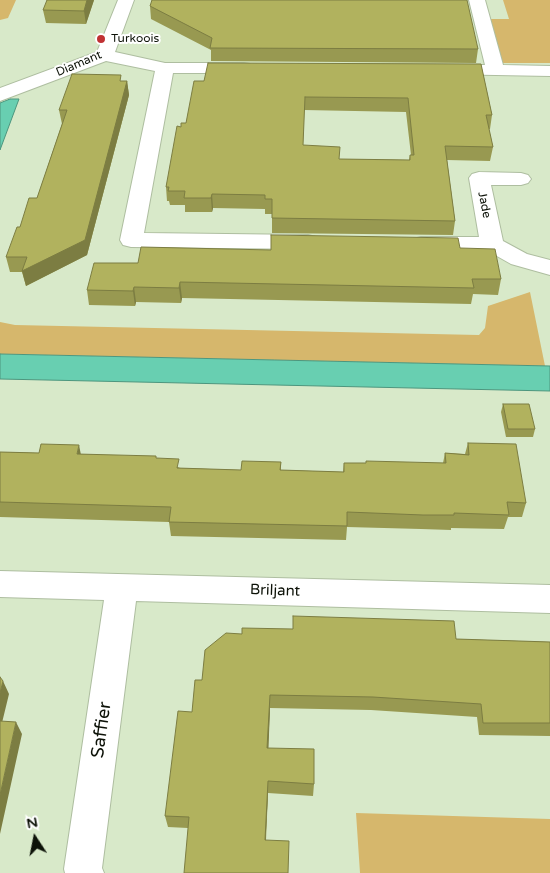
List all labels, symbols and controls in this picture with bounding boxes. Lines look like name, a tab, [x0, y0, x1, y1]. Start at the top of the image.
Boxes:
place label: Turkoois	[111, 32, 159, 46]
marker: Turkoois	[95, 33, 107, 45]
street label: Diamant	[54, 48, 104, 80]
street label: Jade	[474, 191, 494, 219]
street label: Briljant	[249, 581, 301, 601]
street label: Saffier	[87, 700, 117, 760]
north arrow	[10, 813, 60, 863]
text: N	[25, 813, 39, 832]

